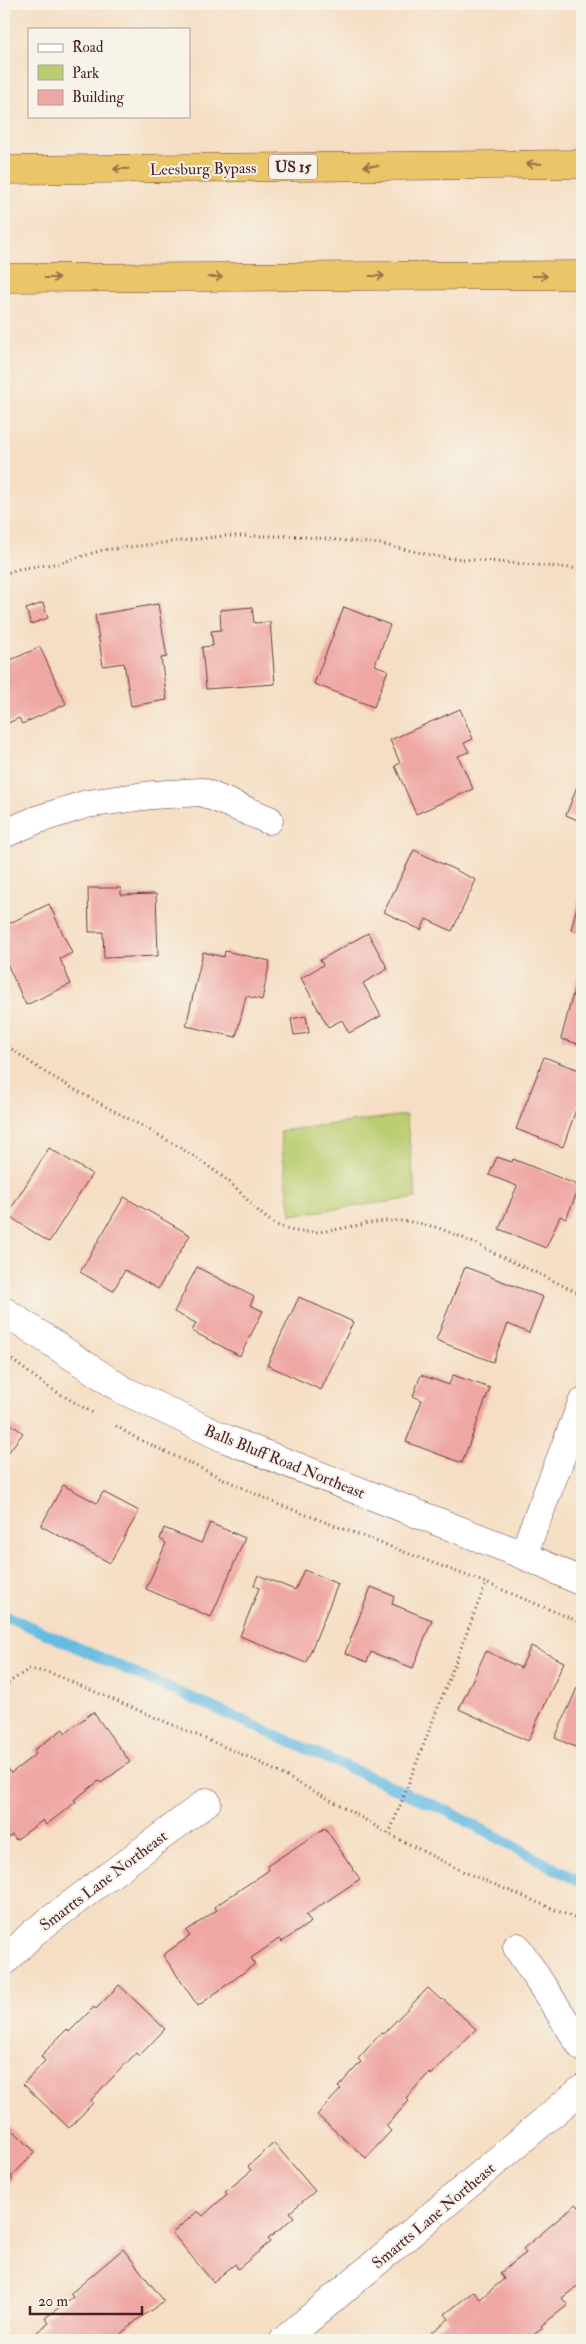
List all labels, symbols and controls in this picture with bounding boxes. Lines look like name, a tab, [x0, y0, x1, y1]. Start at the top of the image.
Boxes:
legend	[28, 28, 190, 118]
text: Road	[72, 38, 104, 57]
text: Park	[72, 64, 99, 83]
text: Building	[72, 88, 124, 107]
road number: US 15	[269, 154, 317, 180]
street label: Leesburg Bypass	[149, 158, 257, 181]
one-way arrow	[526, 159, 542, 169]
one-way arrow	[363, 161, 380, 171]
one-way arrow	[113, 164, 130, 174]
one-way arrow	[369, 271, 385, 281]
one-way arrow	[532, 271, 548, 281]
one-way arrow	[206, 272, 223, 282]
one-way arrow	[44, 273, 60, 283]
street label: Balls Bluff Road Northeast	[201, 1421, 368, 1503]
street label: Smartts Lane Northeast	[36, 1826, 171, 1935]
street label: Smartts Lane Northeast	[368, 2158, 499, 2273]
scale bar	[30, 2284, 142, 2316]
text: 20 m	[38, 2292, 68, 2311]

